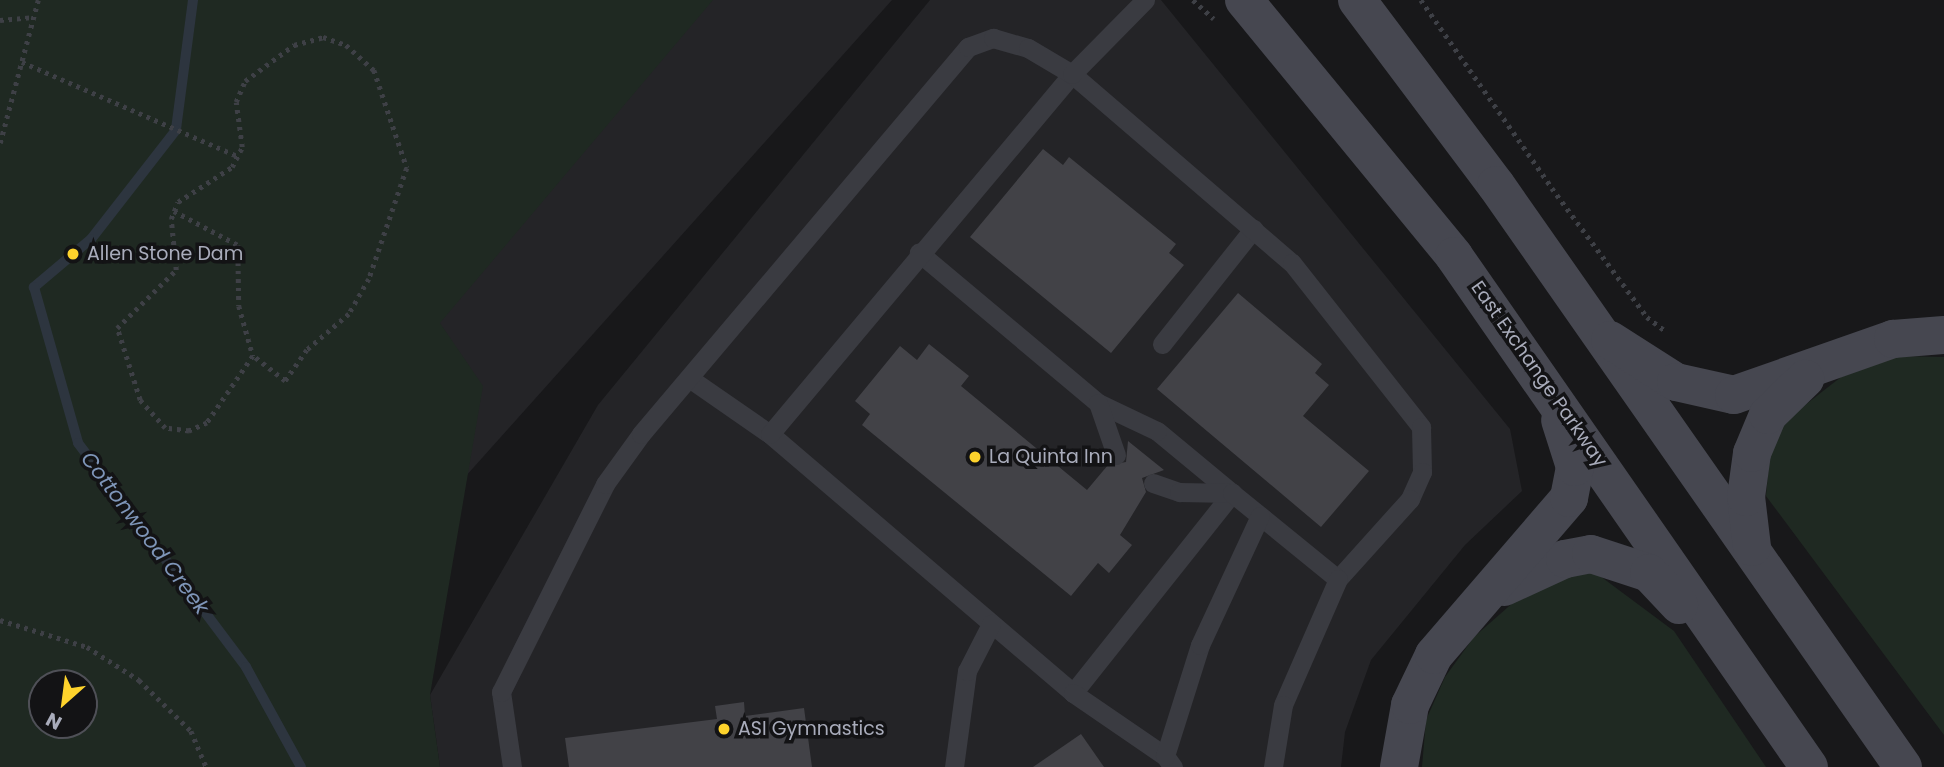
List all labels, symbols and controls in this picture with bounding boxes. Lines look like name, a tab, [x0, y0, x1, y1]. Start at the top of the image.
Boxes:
place label: Allen Stone Dam	[87, 243, 243, 265]
marker: Allen Stone Dam	[65, 246, 81, 262]
street label: East Exchange Parkway	[1466, 277, 1612, 471]
place label: La Quinta Inn	[989, 446, 1113, 468]
water label: Cottonwood Creek	[76, 447, 214, 619]
marker: La Quinta Inn	[967, 449, 983, 465]
north arrow	[28, 669, 98, 739]
text: N	[41, 706, 67, 736]
place label: ASI Gymnastics	[738, 718, 885, 740]
marker: ASI Gymnastics	[716, 721, 732, 737]

